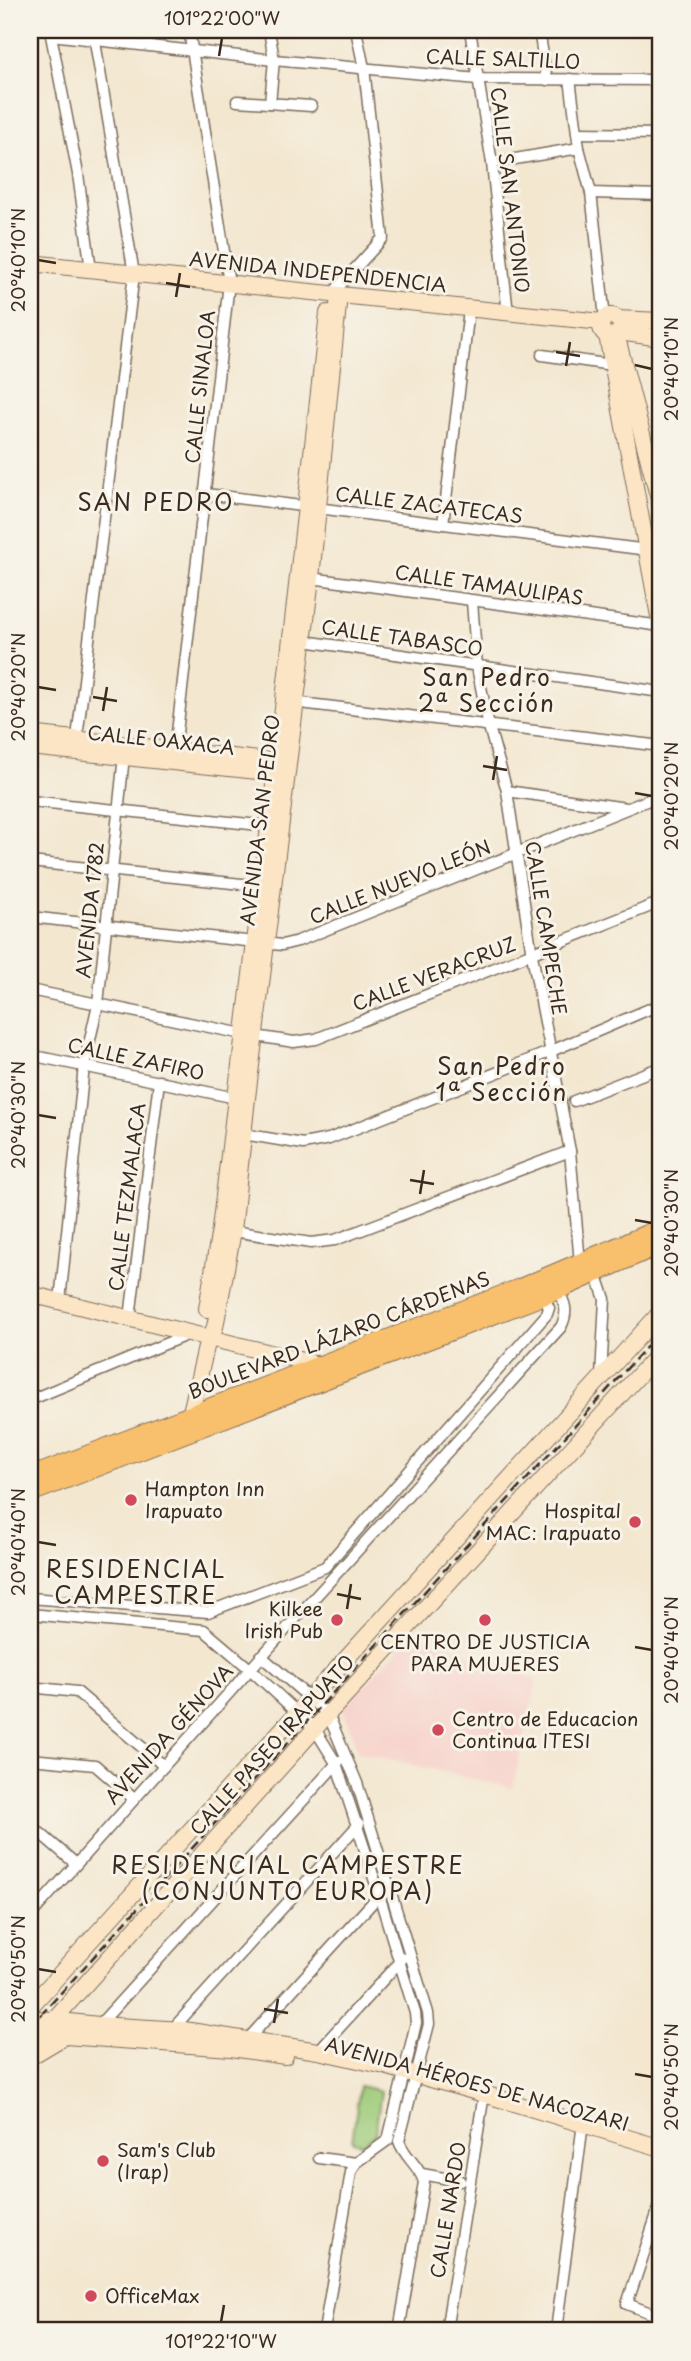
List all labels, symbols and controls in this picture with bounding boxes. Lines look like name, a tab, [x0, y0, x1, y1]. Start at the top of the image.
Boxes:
text: 101°22'00"W	[164, 4, 281, 31]
street label: CALLE SALTILLO	[425, 41, 581, 75]
street label: CALLE SAN ANTONIO	[484, 85, 538, 294]
text: 20°40'10"N	[4, 208, 31, 312]
street label: AVENIDA INDEPENDENCIA	[188, 244, 448, 298]
street label: CALLE SINALOA	[177, 309, 221, 465]
text: 20°40'10"N	[657, 317, 684, 421]
street label: CALLE ZACATECAS	[334, 479, 524, 529]
district label: SAN PEDRO	[78, 484, 234, 519]
street label: CALLE TAMAULIPAS	[393, 557, 585, 611]
street label: CALLE TABASCO	[320, 612, 485, 662]
text: 20°40'20"N	[4, 632, 31, 742]
district label: San Pedro 2ª Sección	[418, 659, 556, 720]
street label: AVENIDA SAN PEDRO	[232, 713, 286, 927]
street label: CALLE OAXACA	[86, 717, 236, 761]
text: 20°40'20"N	[657, 741, 684, 851]
street label: CALLE NUEVO LEÓN	[305, 832, 494, 930]
street label: CALLE CAMPECHE	[519, 839, 575, 1017]
street label: AVENIDA 1782	[68, 840, 110, 979]
street label: CALLE VERACRUZ	[348, 929, 519, 1017]
street label: CALLE ZAFIRO	[65, 1030, 207, 1086]
district label: San Pedro 1ª Sección	[436, 1048, 568, 1109]
text: 20°40'30"N	[4, 1061, 31, 1169]
street label: CALLE TEZMALACA	[101, 1101, 151, 1293]
text: 20°40'30"N	[657, 1169, 684, 1277]
street label: BOULEVARD LÁZARO CÁRDENAS	[184, 1263, 494, 1405]
place label: Hampton Inn Irapuato	[145, 1474, 265, 1524]
text: 20°40'40"N	[4, 1488, 31, 1596]
marker: Hampton Inn Irapuato	[123, 1492, 139, 1508]
place label: Hospital MAC: Irapuato	[486, 1496, 621, 1546]
marker: Hospital MAC: Irapuato	[627, 1514, 643, 1530]
district label: RESIDENCIAL CAMPESTRE	[46, 1551, 226, 1612]
place label: Kilkee Irish Pub	[245, 1594, 323, 1644]
text: 20°40'40"N	[657, 1596, 684, 1704]
marker: Kilkee Irish Pub	[329, 1612, 345, 1628]
marker: CENTRO DE JUSTICIA PARA MUJERES	[477, 1612, 493, 1628]
place label: CENTRO DE JUSTICIA PARA MUJERES	[380, 1627, 590, 1677]
street label: CALLE PASEO IRAPUATO	[183, 1648, 360, 1841]
street label: AVENIDA GÉNOVA	[98, 1657, 239, 1809]
place label: Centro de Educacion Continua ITESI	[452, 1704, 638, 1754]
marker: Centro de Educacion Continua ITESI	[430, 1722, 446, 1738]
district label: RESIDENCIAL CAMPESTRE (CONJUNTO EUROPA)	[111, 1847, 465, 1908]
text: 20°40'50"N	[4, 1915, 31, 2023]
text: 20°40'50"N	[657, 2023, 684, 2131]
street label: AVENIDA HÉROES DE NACOZARI	[322, 2029, 632, 2137]
place label: Sam's Club (Irap)	[117, 2135, 216, 2185]
street label: CALLE NARDO	[422, 2139, 472, 2280]
marker: Sam's Club (Irap)	[95, 2153, 111, 2169]
place label: OfficeMax	[105, 2281, 200, 2309]
marker: OfficeMax	[83, 2288, 99, 2304]
text: 101°22'10"W	[165, 2327, 277, 2354]

